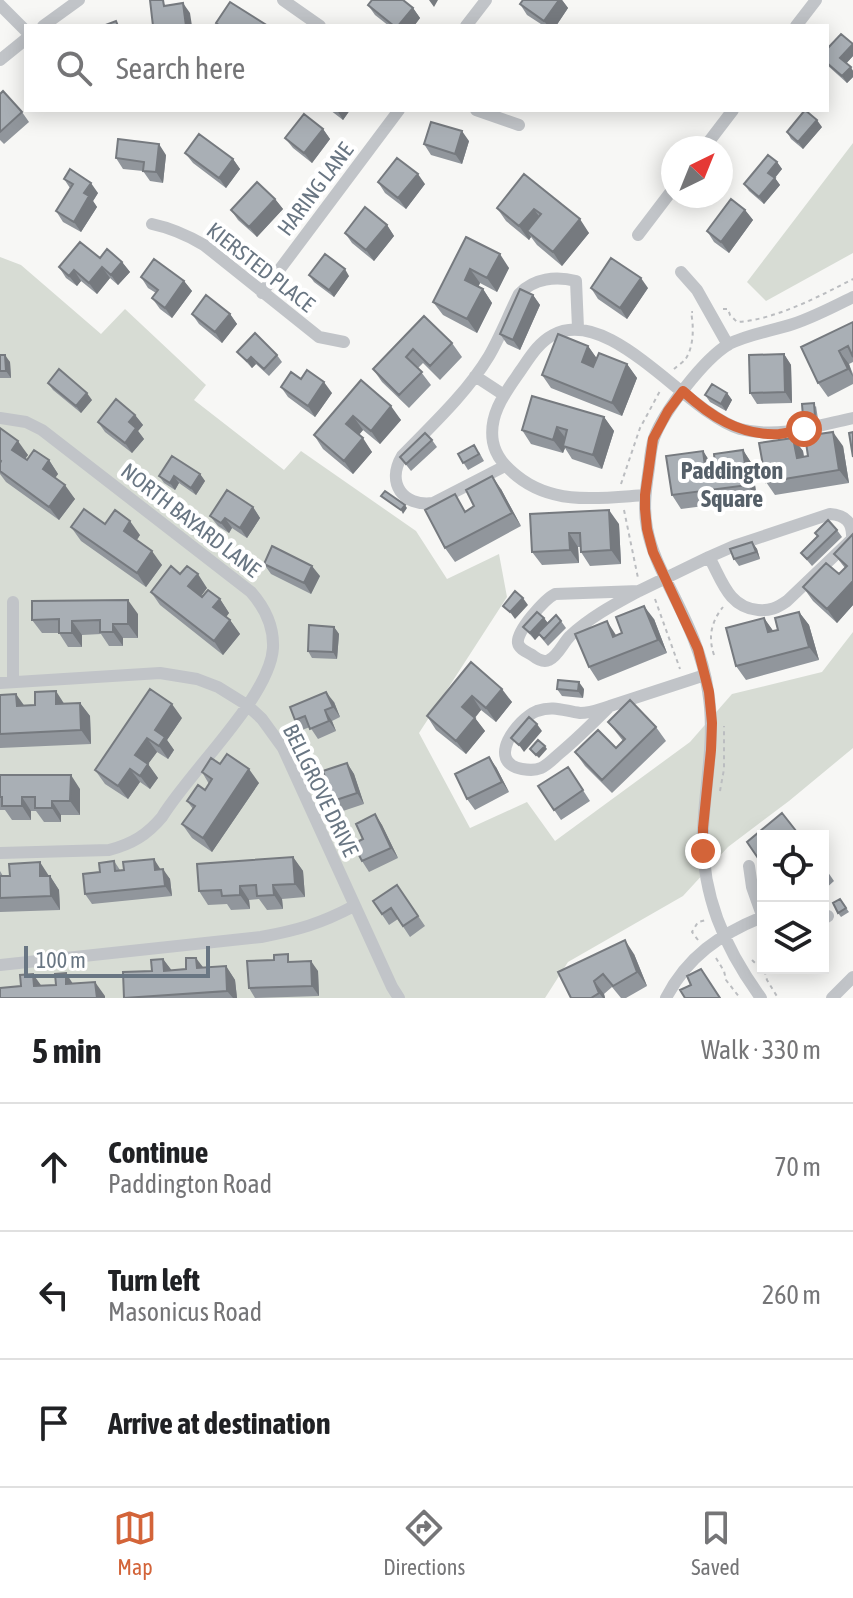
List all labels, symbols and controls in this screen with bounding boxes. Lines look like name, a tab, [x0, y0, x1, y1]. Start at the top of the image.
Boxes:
search box	[24, 24, 829, 112]
icon: search	[52, 46, 96, 90]
text: Search here	[116, 51, 245, 85]
north arrow	[661, 136, 733, 208]
street label: HARING LANE	[272, 137, 359, 241]
street label: KIERSTED PLACE	[202, 217, 321, 318]
route start	[786, 411, 822, 447]
street label: NORTH BAYARD LANE	[116, 457, 266, 583]
district label: Paddington Square	[681, 457, 783, 512]
street label: BELLGROVE DRIVE	[278, 720, 364, 861]
map controls	[757, 830, 829, 974]
button: locate	[757, 830, 829, 902]
route end	[685, 833, 721, 869]
button: layers	[757, 902, 829, 974]
scale bar	[24, 942, 210, 978]
text: 100 m	[36, 947, 86, 973]
text: 5 min	[32, 1031, 101, 1070]
text: Walk · 330 m	[701, 1035, 821, 1065]
text: Continue	[108, 1135, 208, 1169]
icon: ahead	[32, 1145, 76, 1189]
text: 70 m	[774, 1152, 821, 1182]
text: Paddington Road	[108, 1169, 272, 1199]
text: Turn left	[108, 1263, 200, 1297]
icon: left	[32, 1273, 76, 1317]
text: 260 m	[762, 1280, 821, 1310]
text: Masonicus Road	[108, 1297, 262, 1327]
icon: arrive	[32, 1401, 76, 1445]
text: Arrive at destination	[108, 1406, 330, 1440]
tab: Map	[113, 1506, 157, 1580]
tab: Directions	[383, 1506, 465, 1580]
tab: Saved	[691, 1506, 740, 1580]

